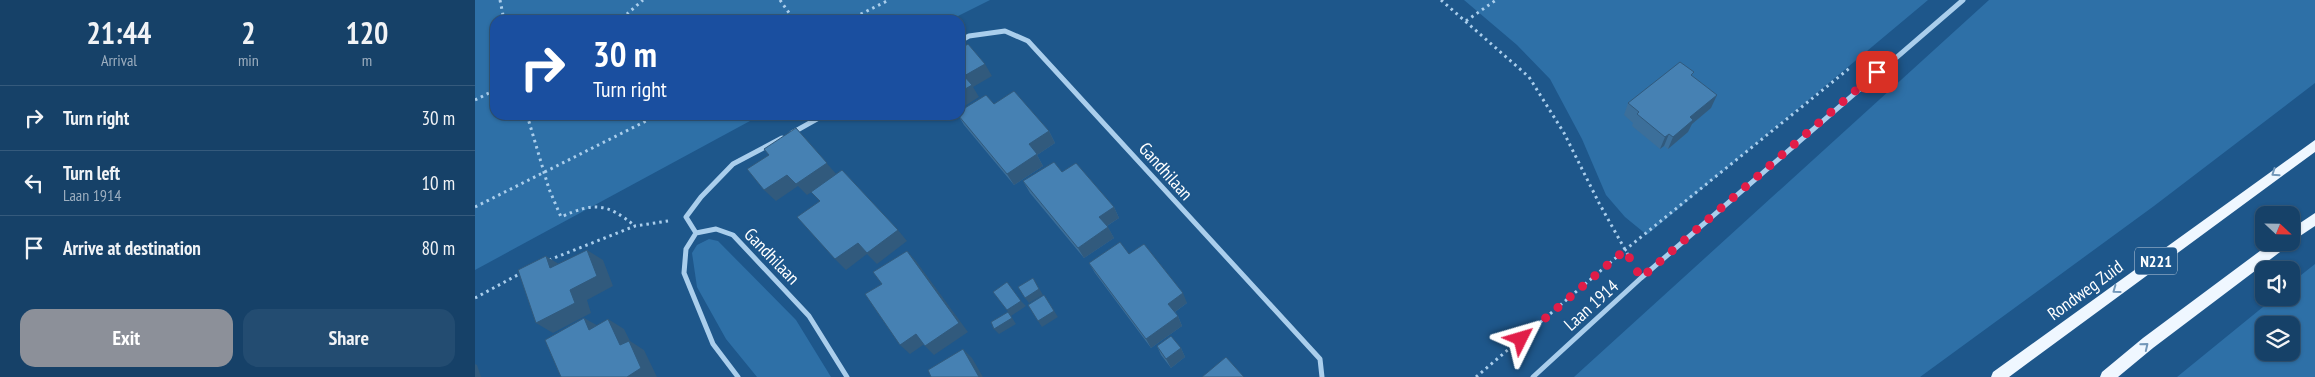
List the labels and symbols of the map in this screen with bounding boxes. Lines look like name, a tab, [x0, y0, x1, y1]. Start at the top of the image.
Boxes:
pin	[1856, 51, 1898, 93]
street label: Gandhilaan	[1134, 137, 1198, 205]
one-way arrow	[2272, 168, 2281, 176]
north arrow	[2255, 206, 2300, 251]
street label: Gandhilaan	[739, 223, 805, 289]
road number: N221	[2135, 248, 2177, 274]
street label: Rondweg Zuid	[2043, 255, 2127, 325]
street label: Laan 1914	[1559, 274, 1623, 336]
one-way arrow	[2112, 284, 2122, 293]
position arrow	[1494, 312, 1546, 364]
one-way arrow	[2139, 344, 2148, 352]

